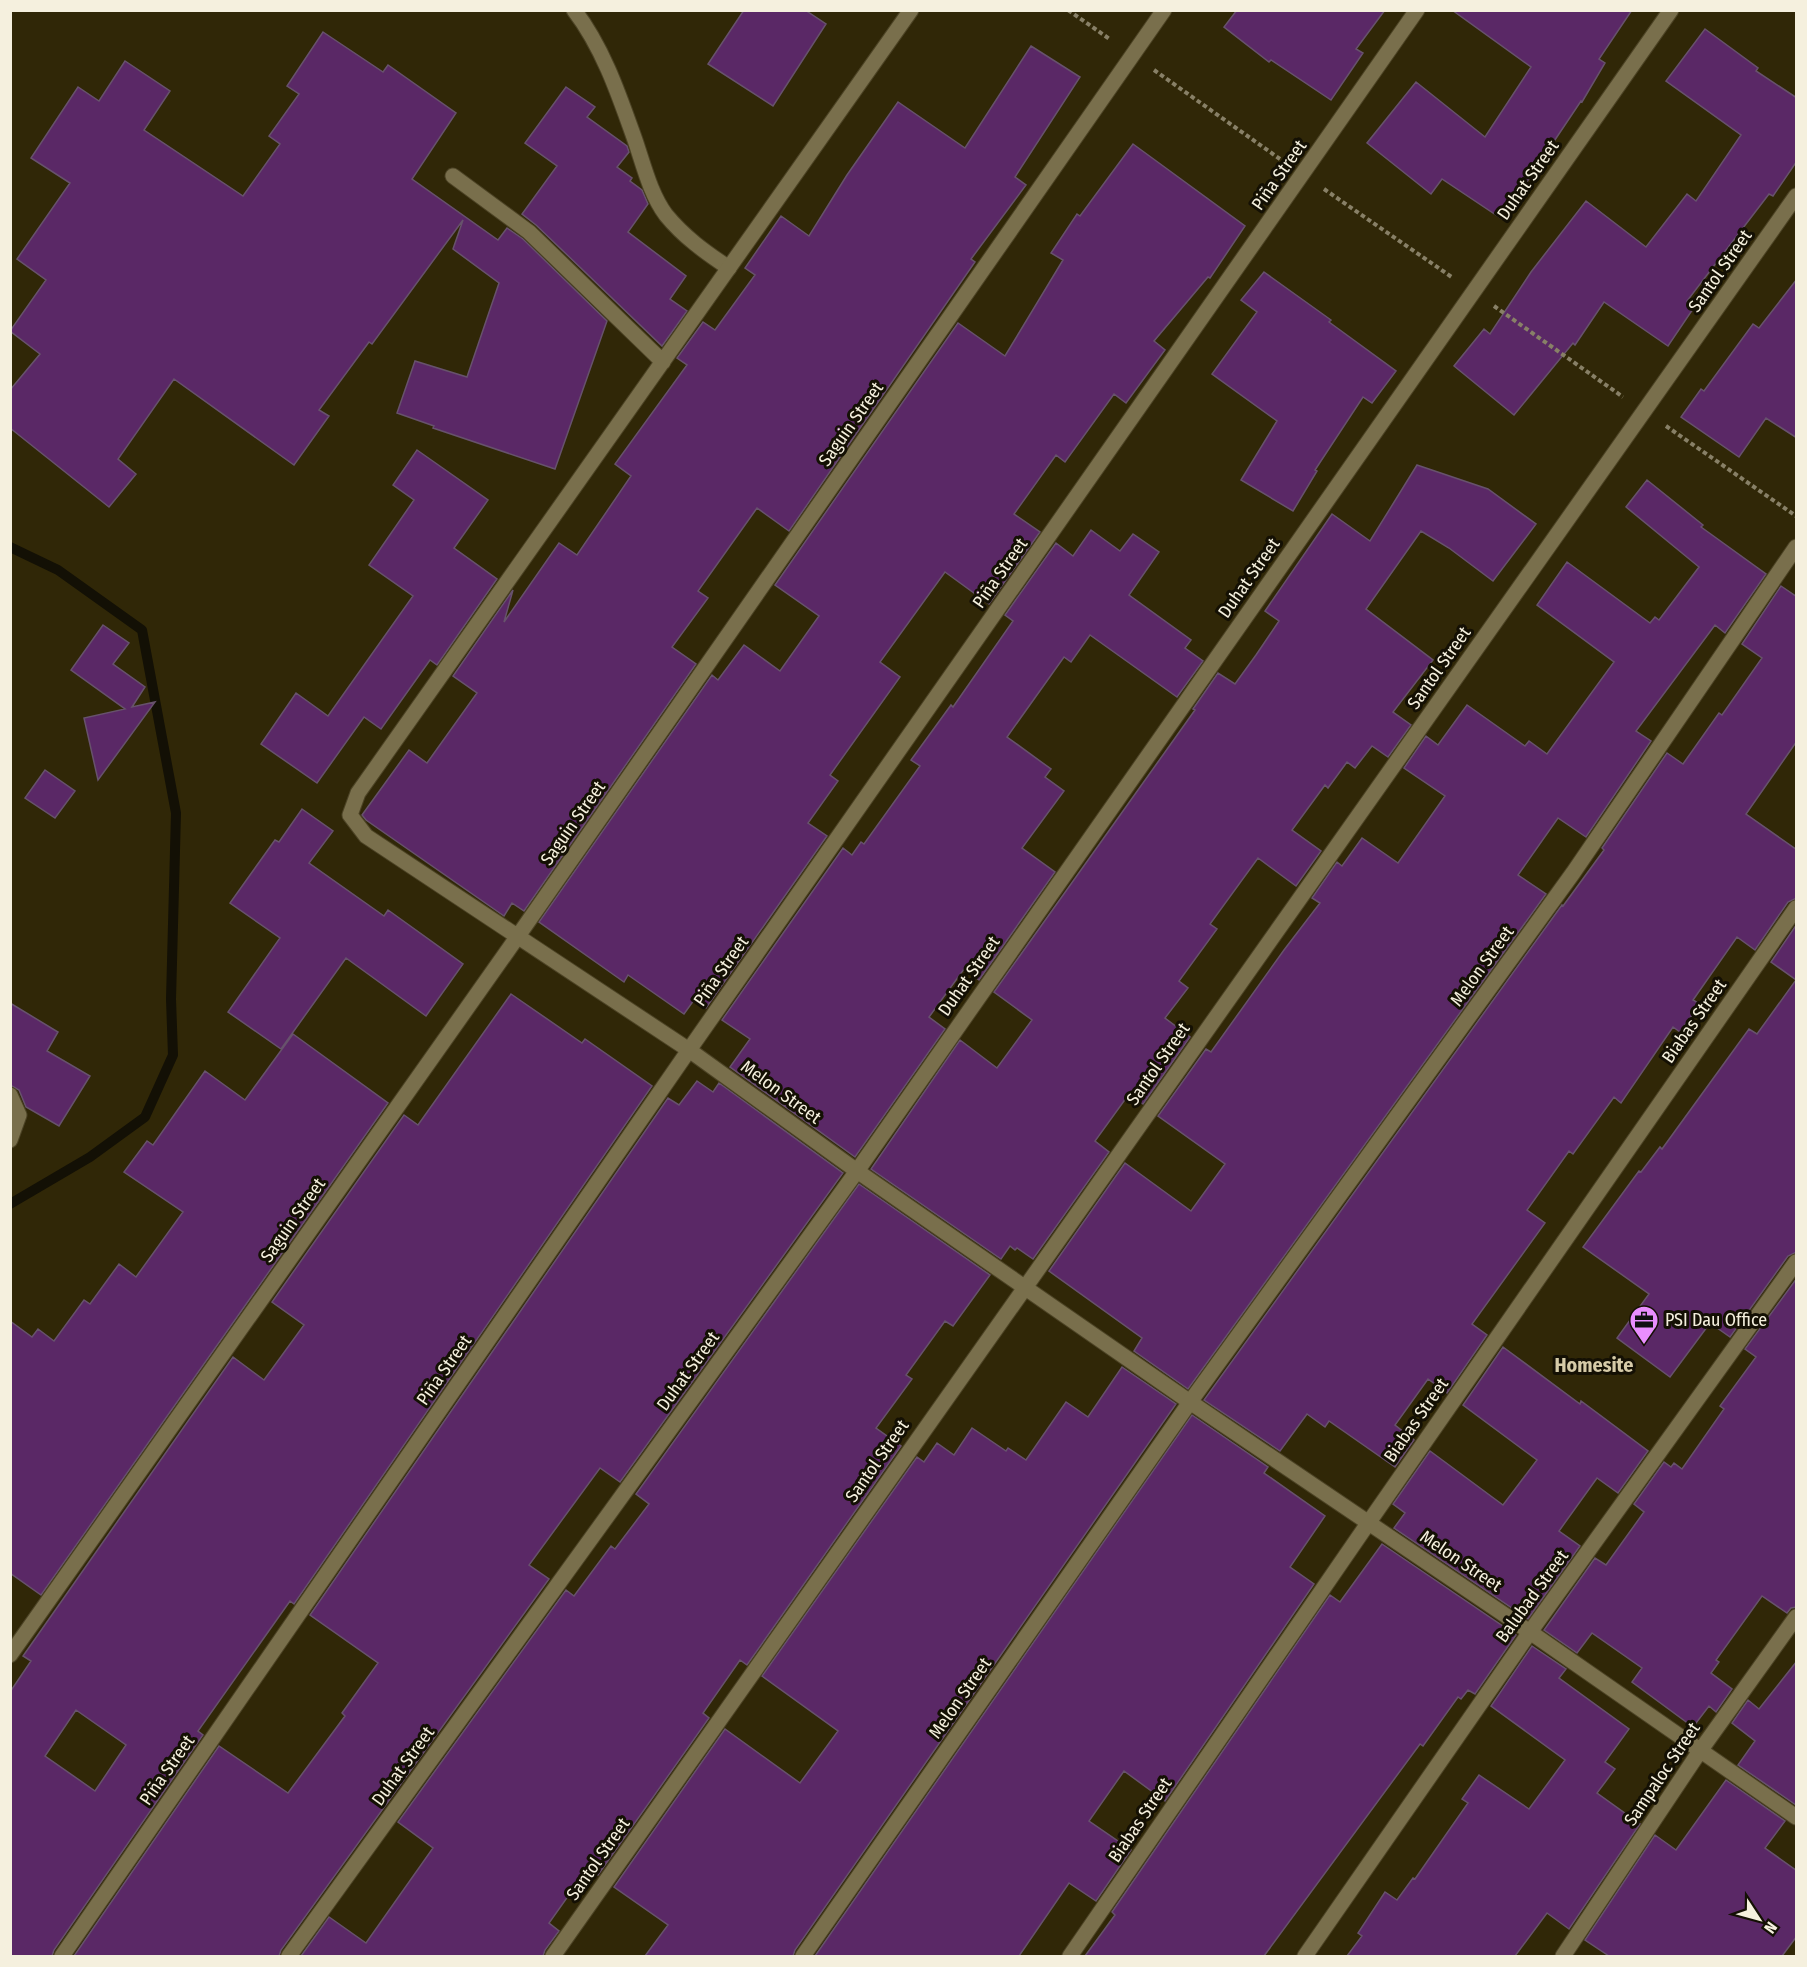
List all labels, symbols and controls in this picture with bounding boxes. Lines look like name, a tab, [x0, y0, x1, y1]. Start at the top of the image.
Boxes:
street label: Piña Street	[1247, 136, 1311, 214]
street label: Duhat Street	[1492, 136, 1564, 224]
street label: Santol Street	[1684, 225, 1756, 316]
street label: Saguin Street	[814, 378, 888, 470]
street label: Piña Street	[968, 534, 1032, 612]
street label: Duhat Street	[1213, 534, 1285, 622]
street label: Santol Street	[1403, 622, 1475, 713]
street label: Saguin Street	[536, 777, 610, 869]
street label: Melon Street	[1446, 922, 1519, 1010]
street label: Piña Street	[689, 932, 753, 1010]
street label: Duhat Street	[933, 932, 1005, 1020]
street label: Biabas Street	[1657, 975, 1731, 1067]
street label: Santol Street	[1122, 1018, 1194, 1109]
street label: Melon Street	[737, 1056, 825, 1129]
street label: Saguin Street	[256, 1174, 330, 1266]
office icon: PSI Dau Office	[1628, 1304, 1660, 1346]
place label: PSI Dau Office	[1665, 1309, 1767, 1331]
street label: Duhat Street	[652, 1327, 724, 1415]
street label: Piña Street	[412, 1331, 476, 1409]
district label: Homesite	[1555, 1353, 1633, 1377]
street label: Biabas Street	[1379, 1374, 1453, 1466]
street label: Santol Street	[841, 1415, 913, 1506]
street label: Melon Street	[1416, 1526, 1506, 1596]
street label: Balubad Street	[1491, 1545, 1573, 1647]
street label: Melon Street	[924, 1653, 996, 1743]
street label: Sampaloc Street	[1619, 1718, 1705, 1830]
street label: Duhat Street	[367, 1722, 439, 1810]
street label: Piña Street	[135, 1731, 199, 1809]
street label: Biabas Street	[1104, 1773, 1176, 1867]
street label: Santol Street	[562, 1813, 634, 1904]
north arrow	[1729, 1889, 1789, 1949]
text: N	[1760, 1918, 1781, 1937]

